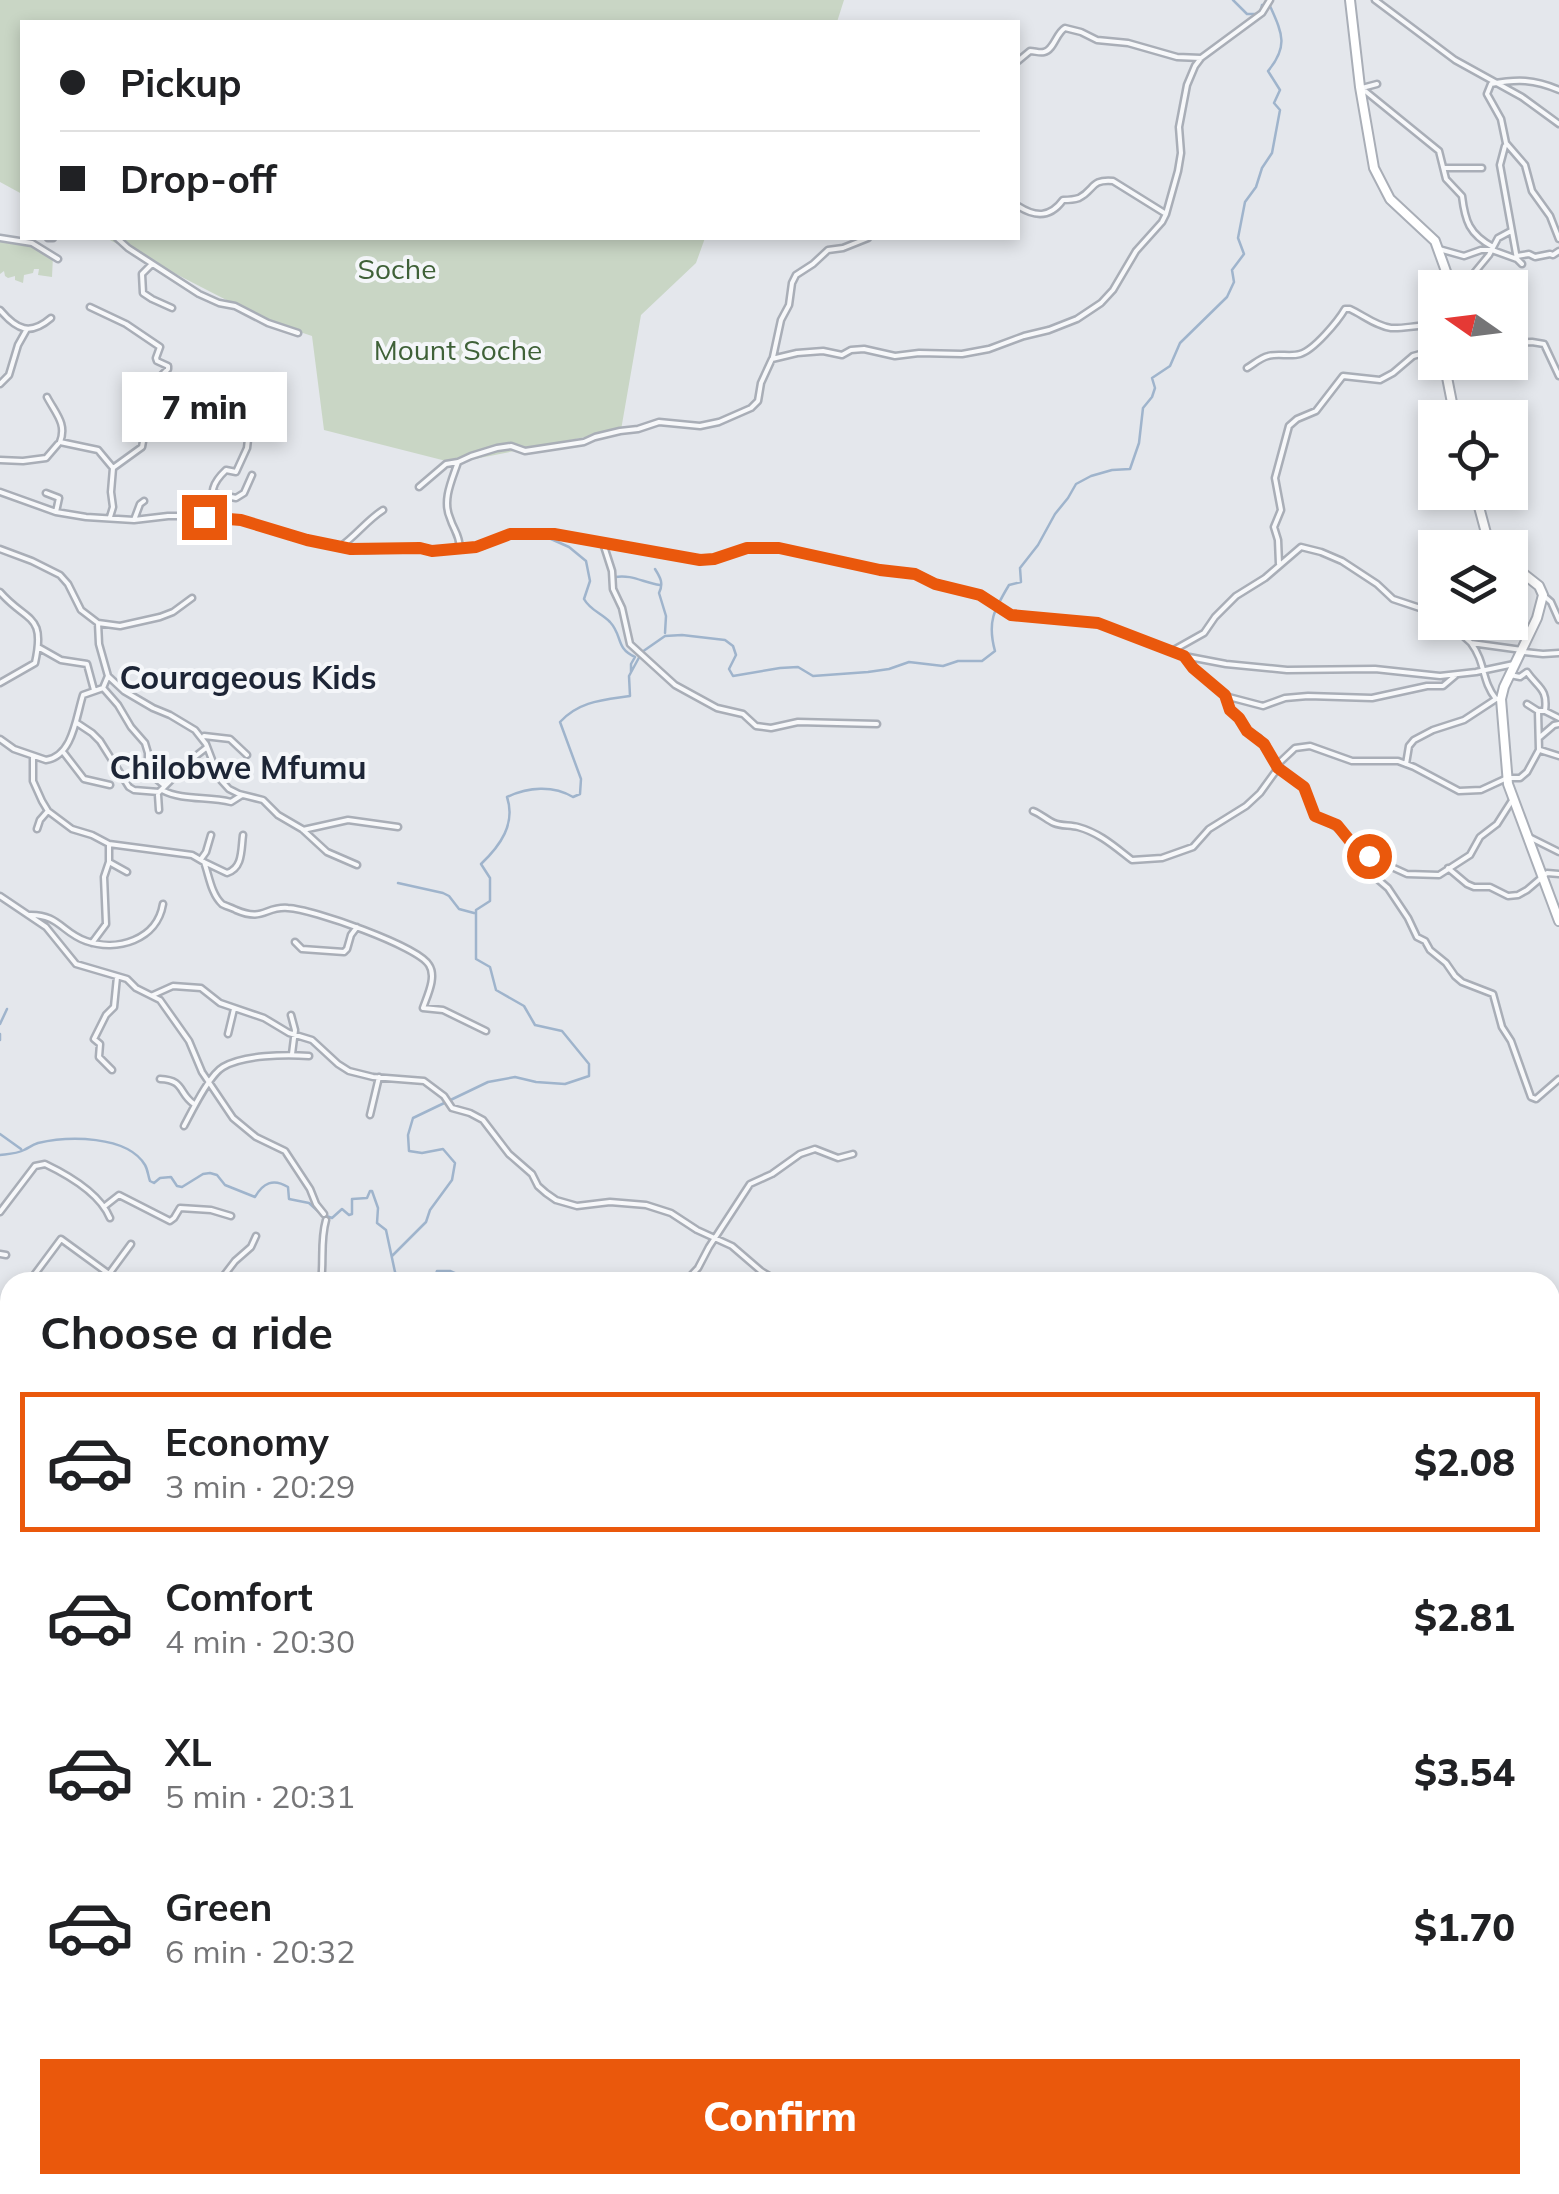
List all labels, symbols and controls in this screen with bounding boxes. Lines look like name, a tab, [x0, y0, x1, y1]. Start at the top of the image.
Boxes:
text: Pickup	[120, 59, 242, 107]
text: Drop-off	[120, 155, 277, 203]
park label: Soche	[358, 251, 436, 286]
north arrow	[1418, 270, 1528, 380]
map controls	[1418, 270, 1528, 640]
park label: Mount Soche	[374, 332, 542, 367]
callout: 7 min	[121, 372, 286, 442]
text: 7 min	[162, 387, 247, 427]
button: locate	[1418, 400, 1528, 510]
route end	[182, 495, 227, 540]
button: layers	[1418, 530, 1528, 640]
district label: Courageous Kids	[120, 657, 376, 697]
district label: Chilobwe Mfumu	[109, 747, 367, 787]
route start	[1347, 834, 1392, 879]
text: Choose a ride	[40, 1304, 333, 1360]
icon: car	[45, 1417, 135, 1507]
text: Economy	[165, 1418, 329, 1466]
text: $2.08	[1414, 1438, 1515, 1486]
text: 3 min · 20:29	[165, 1466, 355, 1506]
icon: car	[45, 1572, 135, 1662]
text: Comfort	[165, 1573, 313, 1621]
text: $2.81	[1414, 1593, 1515, 1641]
text: 4 min · 20:30	[165, 1621, 355, 1661]
icon: car	[45, 1727, 135, 1817]
text: XL	[165, 1728, 212, 1776]
text: $3.54	[1414, 1748, 1515, 1796]
text: 5 min · 20:31	[165, 1776, 355, 1816]
icon: car	[45, 1882, 135, 1972]
text: Green	[165, 1883, 272, 1931]
text: $1.70	[1414, 1903, 1515, 1951]
text: 6 min · 20:32	[165, 1931, 355, 1971]
button: Confirm	[40, 2059, 1520, 2174]

